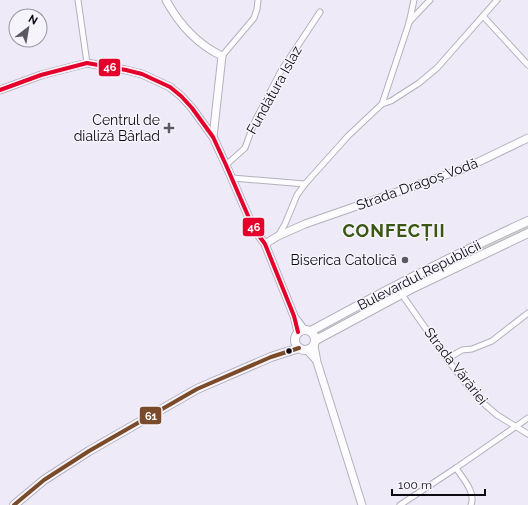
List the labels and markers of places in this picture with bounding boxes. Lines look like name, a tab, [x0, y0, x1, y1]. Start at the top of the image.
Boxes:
place label: Centrul de dializă Bârlad	[74, 112, 160, 144]
marker: Centrul de dializă Bârlad	[163, 122, 175, 134]
place label: Biserica Catolică	[291, 252, 397, 268]
marker: Biserica Catolică	[400, 255, 410, 265]
unlabelled marker	[284, 346, 294, 356]

